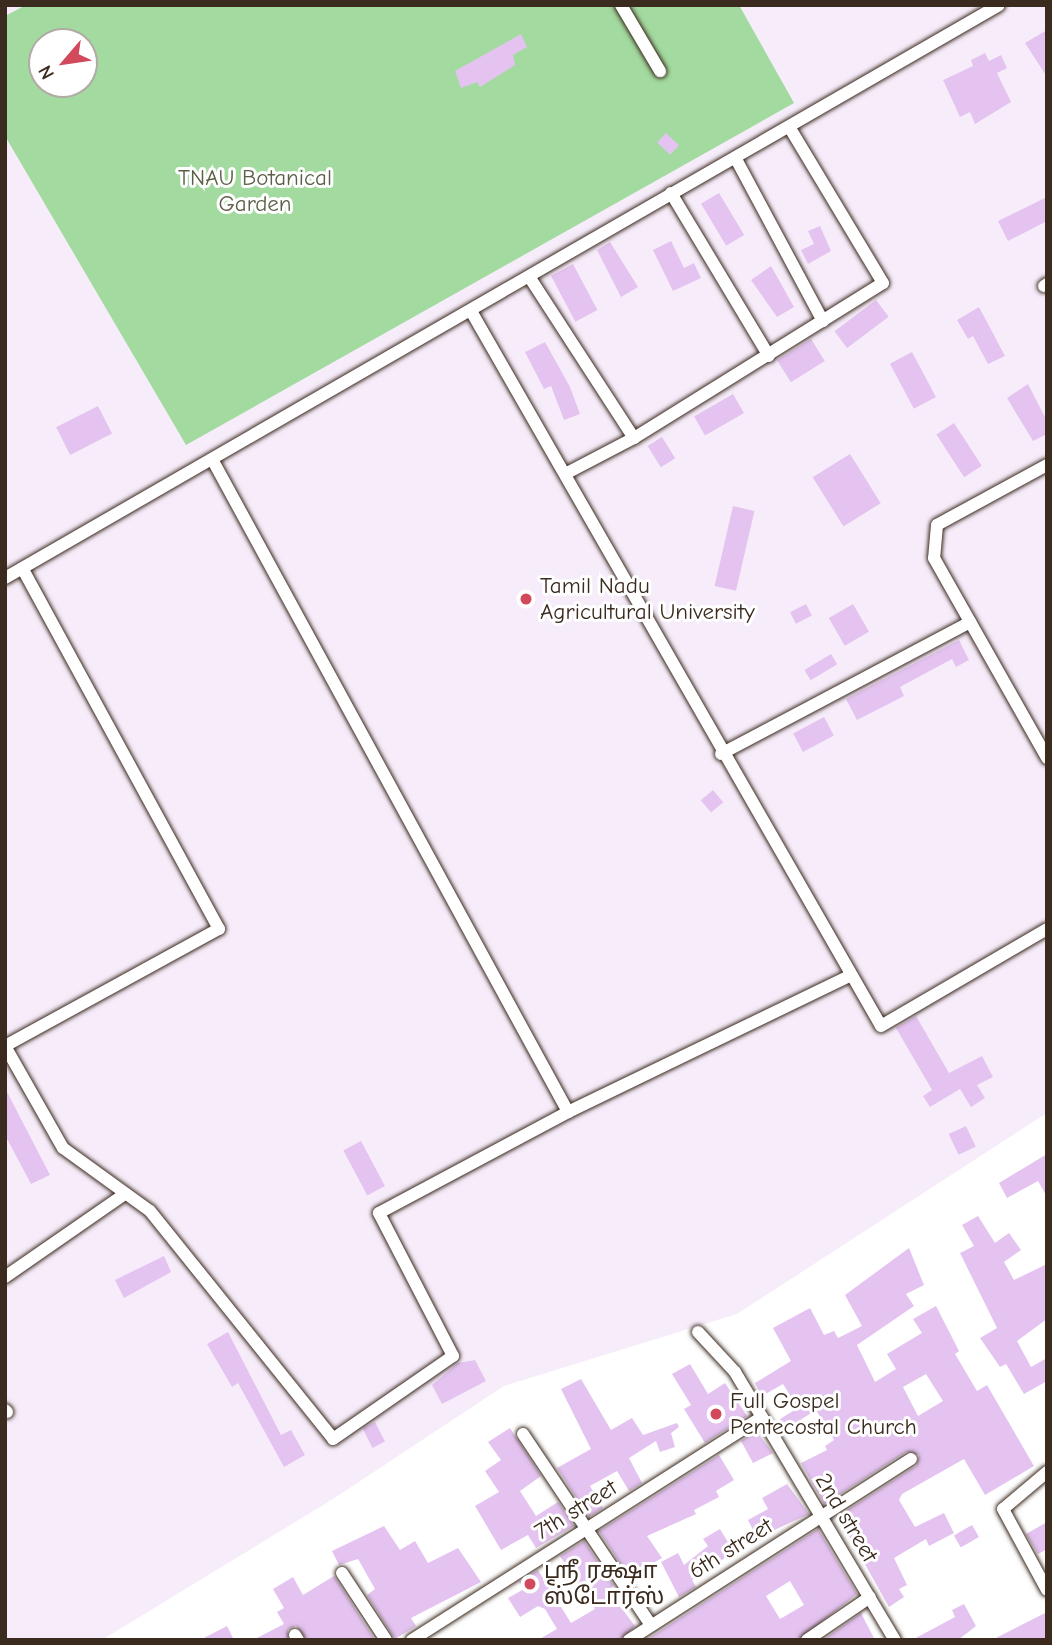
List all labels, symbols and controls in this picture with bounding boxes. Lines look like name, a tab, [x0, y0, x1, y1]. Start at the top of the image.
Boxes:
north arrow	[28, 28, 98, 98]
text: N	[34, 61, 59, 83]
park label: TNAU Botanical Garden	[178, 164, 332, 218]
place label: Tamil Nadu Agricultural University	[540, 572, 755, 626]
marker: Tamil Nadu Agricultural University	[518, 591, 534, 607]
place label: Full Gospel Pentecostal Church	[730, 1387, 917, 1441]
marker: Full Gospel Pentecostal Church	[708, 1406, 724, 1422]
street label: 2nd street	[809, 1468, 883, 1568]
street label: 7th street	[530, 1474, 622, 1546]
street label: 6th street	[684, 1513, 778, 1585]
place label: ஶ்ரீ ரக்ஷா ஸ்டோர்ஸ்	[544, 1557, 664, 1611]
marker: ஶ்ரீ ரக்ஷா ஸ்டோர்ஸ்	[522, 1576, 538, 1592]

